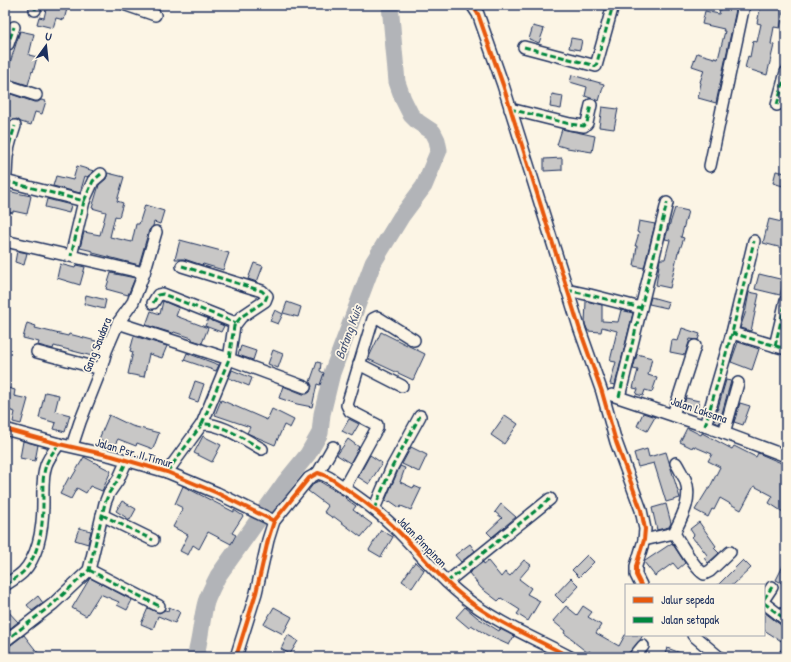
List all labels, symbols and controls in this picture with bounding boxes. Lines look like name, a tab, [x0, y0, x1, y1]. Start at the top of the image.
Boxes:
north arrow	[26, 26, 66, 66]
text: U	[44, 29, 53, 44]
water label: Batang Kuis	[330, 302, 367, 362]
street label: Gang Saudara	[78, 315, 115, 375]
street label: Jalan Laksana	[669, 392, 730, 427]
street label: Jalan Psr. II Timur	[93, 433, 175, 472]
street label: Jalan Pimpinan	[394, 512, 451, 571]
legend	[625, 584, 765, 636]
text: Jalur sepeda	[661, 591, 715, 608]
text: Jalan setapak	[661, 611, 719, 628]

